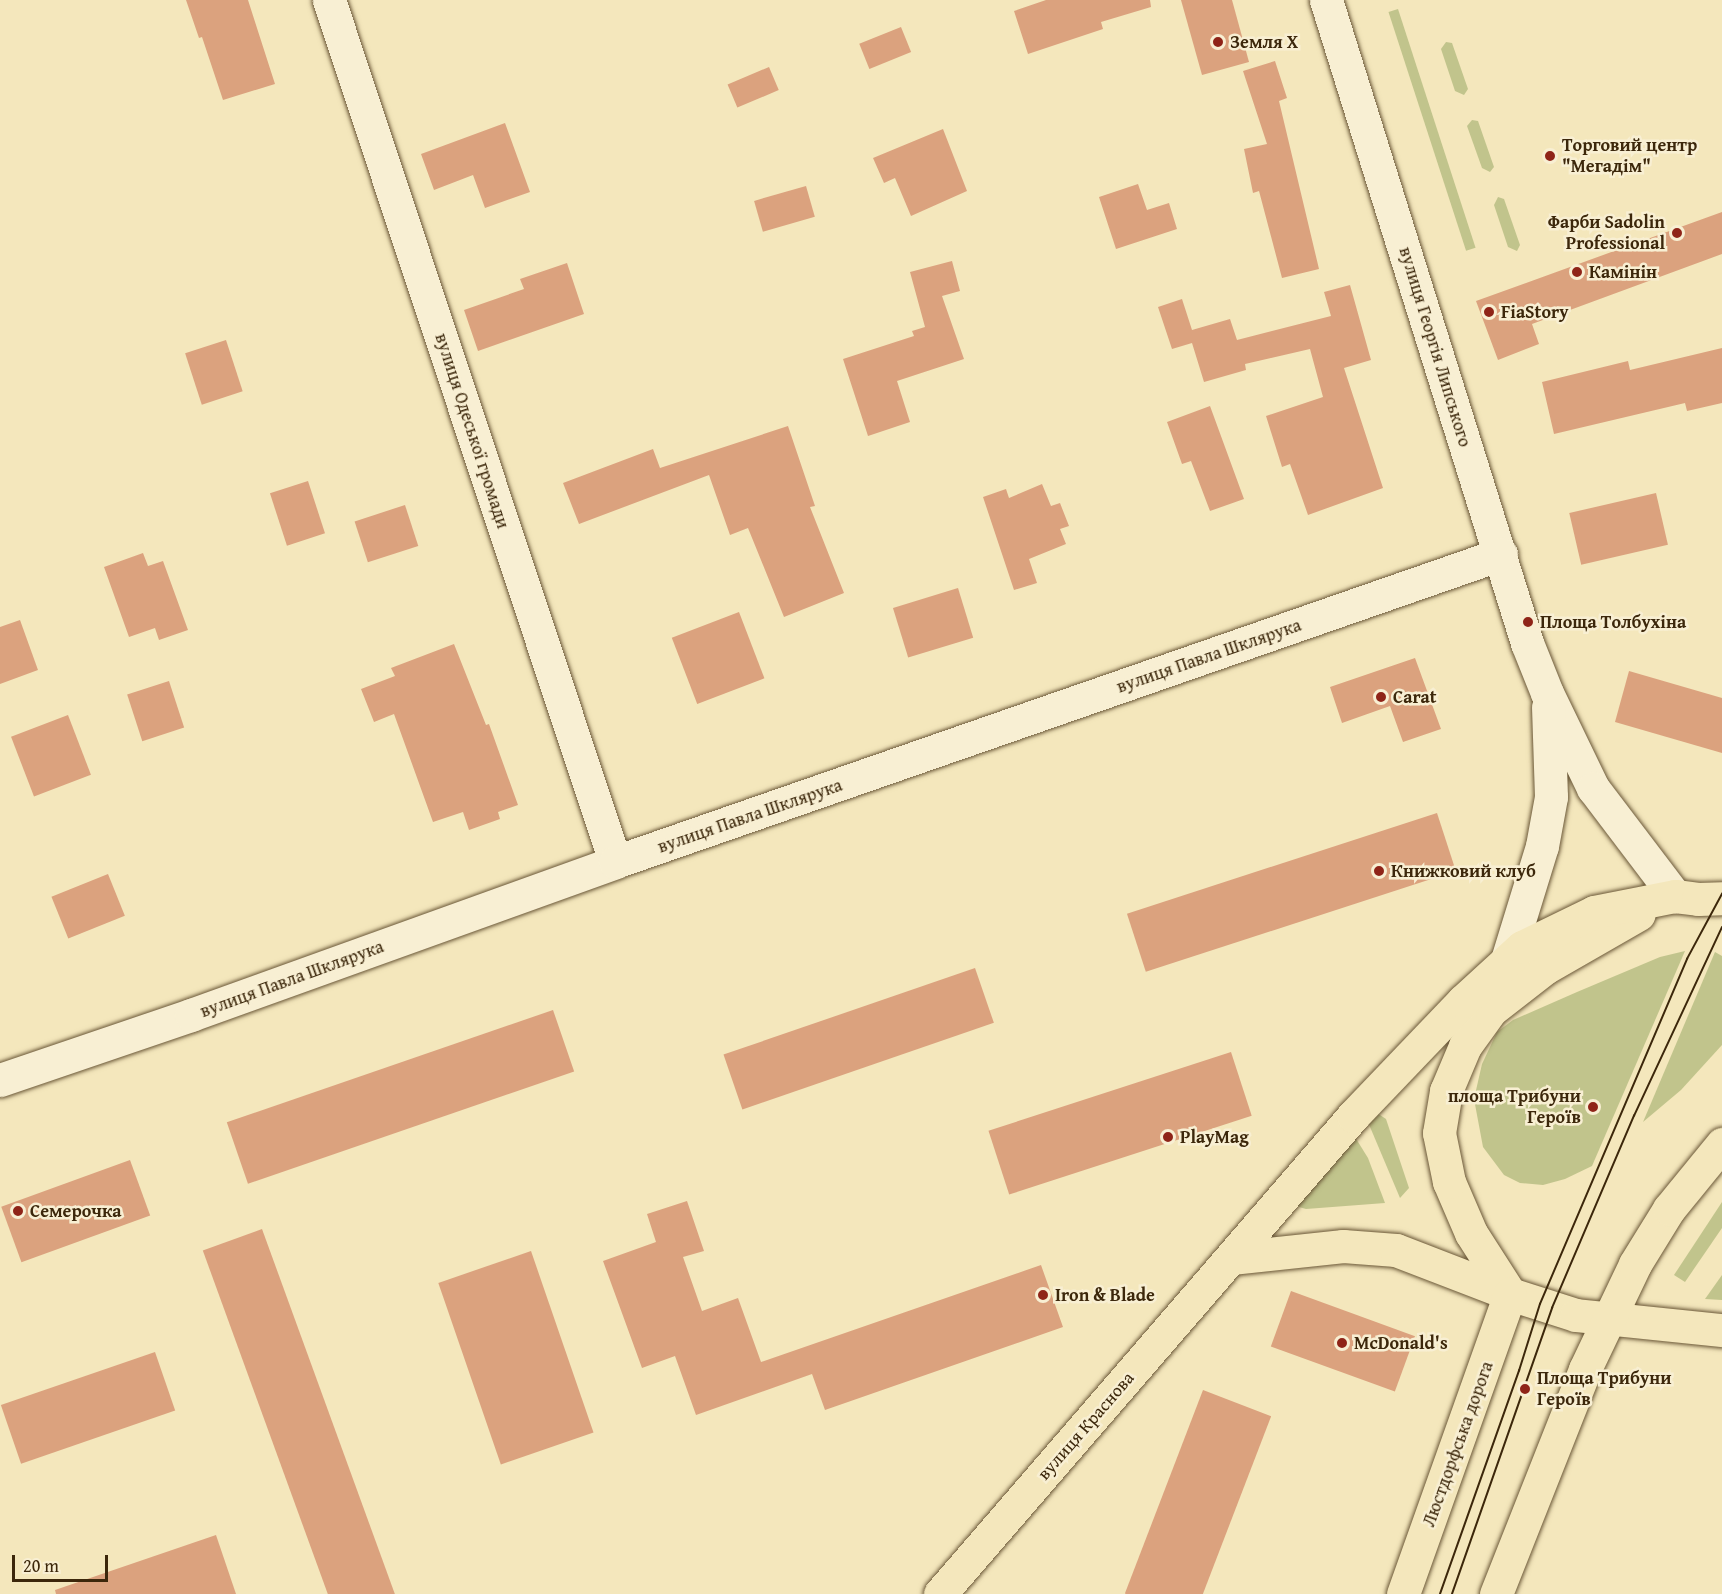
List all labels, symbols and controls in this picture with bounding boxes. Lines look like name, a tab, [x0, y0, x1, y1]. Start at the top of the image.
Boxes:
place label: Земля Х	[1230, 31, 1298, 53]
marker: Земля Х	[1211, 35, 1225, 49]
place label: Торговий центр "Мегадім"	[1562, 135, 1697, 178]
marker: Торговий центр "Мегадім"	[1543, 149, 1557, 163]
place label: Фарби Sadolin Professional	[1548, 212, 1665, 254]
marker: Фарби Sadolin Professional	[1670, 226, 1684, 240]
street label: вулиця Георгія Липського	[1394, 244, 1476, 450]
place label: Камінін	[1589, 261, 1657, 283]
marker: Камінін	[1570, 265, 1584, 279]
place label: FiaStory	[1501, 301, 1568, 323]
marker: FiaStory	[1482, 305, 1496, 319]
street label: вулиця Одеської громади	[430, 331, 514, 531]
place label: Площа Толбухіна	[1540, 611, 1686, 633]
street label: вулиця Павла Шклярука	[1114, 614, 1304, 698]
marker: Площа Толбухіна	[1521, 615, 1535, 629]
place label: Carat	[1393, 686, 1437, 708]
marker: Carat	[1374, 690, 1388, 704]
street label: вулиця Павла Шклярука	[655, 774, 845, 858]
place label: Книжковий клуб	[1391, 860, 1536, 882]
marker: Книжковий клуб	[1372, 864, 1386, 878]
street label: вулиця Павла Шклярука	[197, 936, 387, 1022]
place label: площа Трибуни Героїв	[1448, 1086, 1581, 1128]
marker: площа Трибуни Героїв	[1586, 1100, 1600, 1114]
place label: PlayMag	[1180, 1126, 1249, 1148]
marker: PlayMag	[1161, 1130, 1175, 1144]
place label: Семерочка	[30, 1200, 121, 1222]
marker: Семерочка	[11, 1204, 25, 1218]
place label: Iron & Blade	[1055, 1284, 1155, 1306]
marker: Iron & Blade	[1036, 1288, 1050, 1302]
place label: McDonald's	[1354, 1332, 1448, 1354]
marker: McDonald's	[1335, 1336, 1349, 1350]
street label: Люстдорфська дорога	[1418, 1358, 1498, 1530]
street label: вулиця Краснова	[1033, 1368, 1139, 1484]
place label: Площа Трибуни Героїв	[1537, 1368, 1672, 1410]
marker: Площа Трибуни Героїв	[1518, 1382, 1532, 1396]
scale bar	[15, 1543, 111, 1581]
text: 20 m	[23, 1552, 59, 1579]

